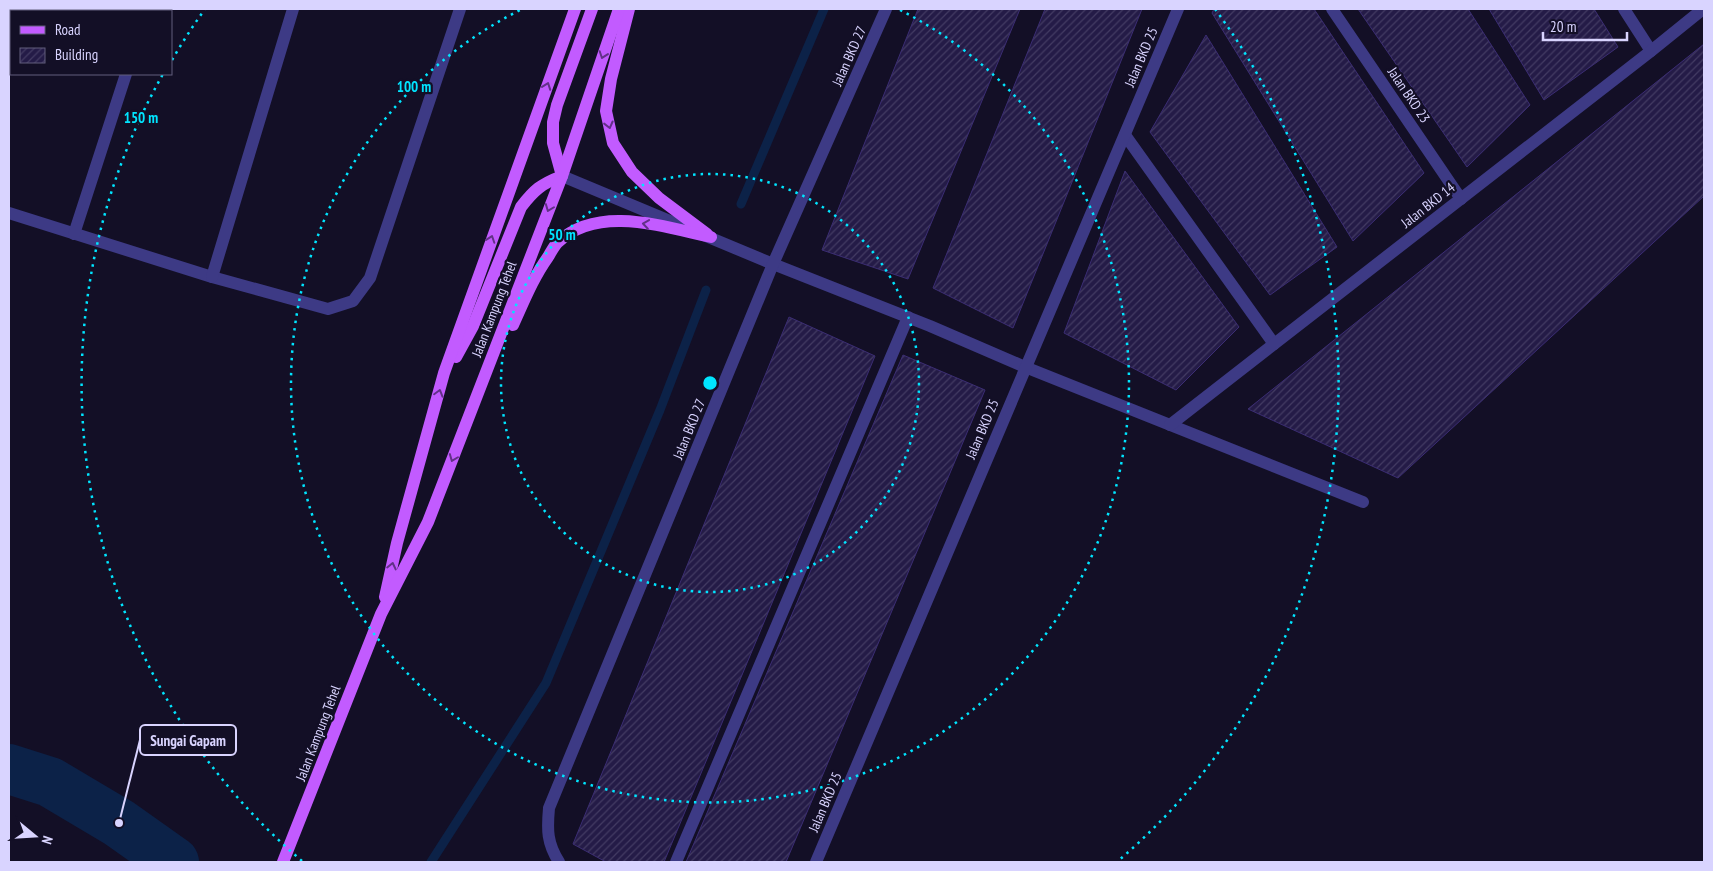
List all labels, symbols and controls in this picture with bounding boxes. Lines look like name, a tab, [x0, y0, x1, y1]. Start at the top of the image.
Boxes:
legend	[10, 10, 172, 75]
scale bar	[1543, 10, 1627, 42]
text: 20 m	[1550, 17, 1576, 36]
text: Road	[55, 20, 81, 39]
street label: Jalan BKD 27	[827, 23, 870, 90]
street label: Jalan BKD 25	[1120, 24, 1162, 91]
text: Building	[55, 45, 98, 64]
one-way arrow	[599, 50, 609, 59]
street label: Jalan BKD 23	[1383, 63, 1434, 126]
text: 100 m	[397, 77, 431, 96]
one-way arrow	[541, 83, 551, 91]
text: 150 m	[124, 108, 158, 127]
one-way arrow	[603, 120, 614, 129]
street label: Jalan BKD 14	[1397, 178, 1459, 232]
one-way arrow	[545, 203, 555, 212]
one-way arrow	[642, 220, 651, 230]
text: 50 m	[548, 225, 576, 244]
one-way arrow	[485, 235, 495, 244]
street label: Jalan Kampung Tehel	[467, 258, 521, 360]
centre of rings	[701, 374, 719, 392]
one-way arrow	[433, 389, 443, 397]
street label: Jalan BKD 27	[668, 396, 709, 463]
street label: Jalan BKD 25	[961, 396, 1003, 463]
one-way arrow	[449, 453, 459, 462]
one-way arrow	[386, 562, 396, 571]
street label: Jalan Kampung Tehel	[291, 682, 345, 784]
callout: Sungai Gapam	[140, 725, 236, 755]
text: Sungai Gapam	[150, 731, 226, 750]
street label: Jalan BKD 25	[804, 769, 846, 836]
north arrow	[10, 811, 60, 861]
text: N	[38, 834, 57, 846]

